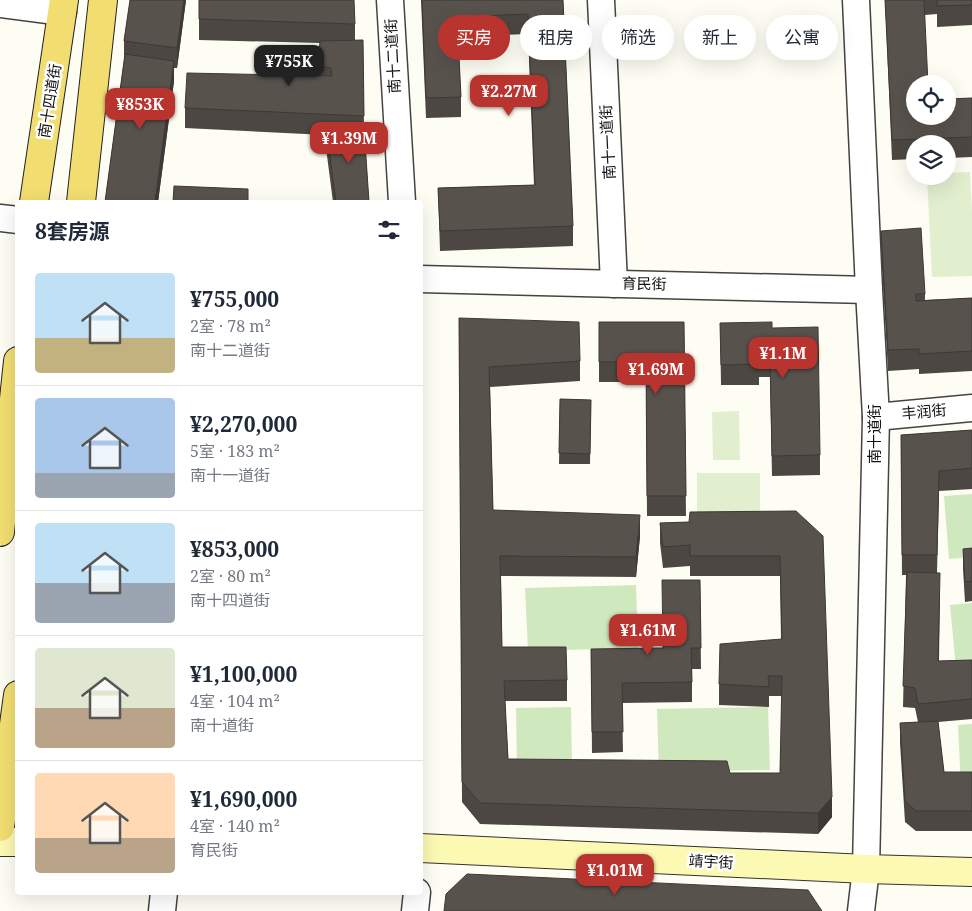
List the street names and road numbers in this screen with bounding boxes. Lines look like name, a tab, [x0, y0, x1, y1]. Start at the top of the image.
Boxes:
street label: 南十二道街	[380, 18, 404, 94]
street label: 南十四道街	[33, 62, 65, 139]
street label: 南十一道街	[595, 104, 619, 180]
street label: 育民街	[621, 273, 667, 293]
street label: 丰润街	[901, 399, 947, 423]
street label: 南十道街	[864, 404, 884, 464]
street label: 靖宇街	[688, 850, 734, 872]

